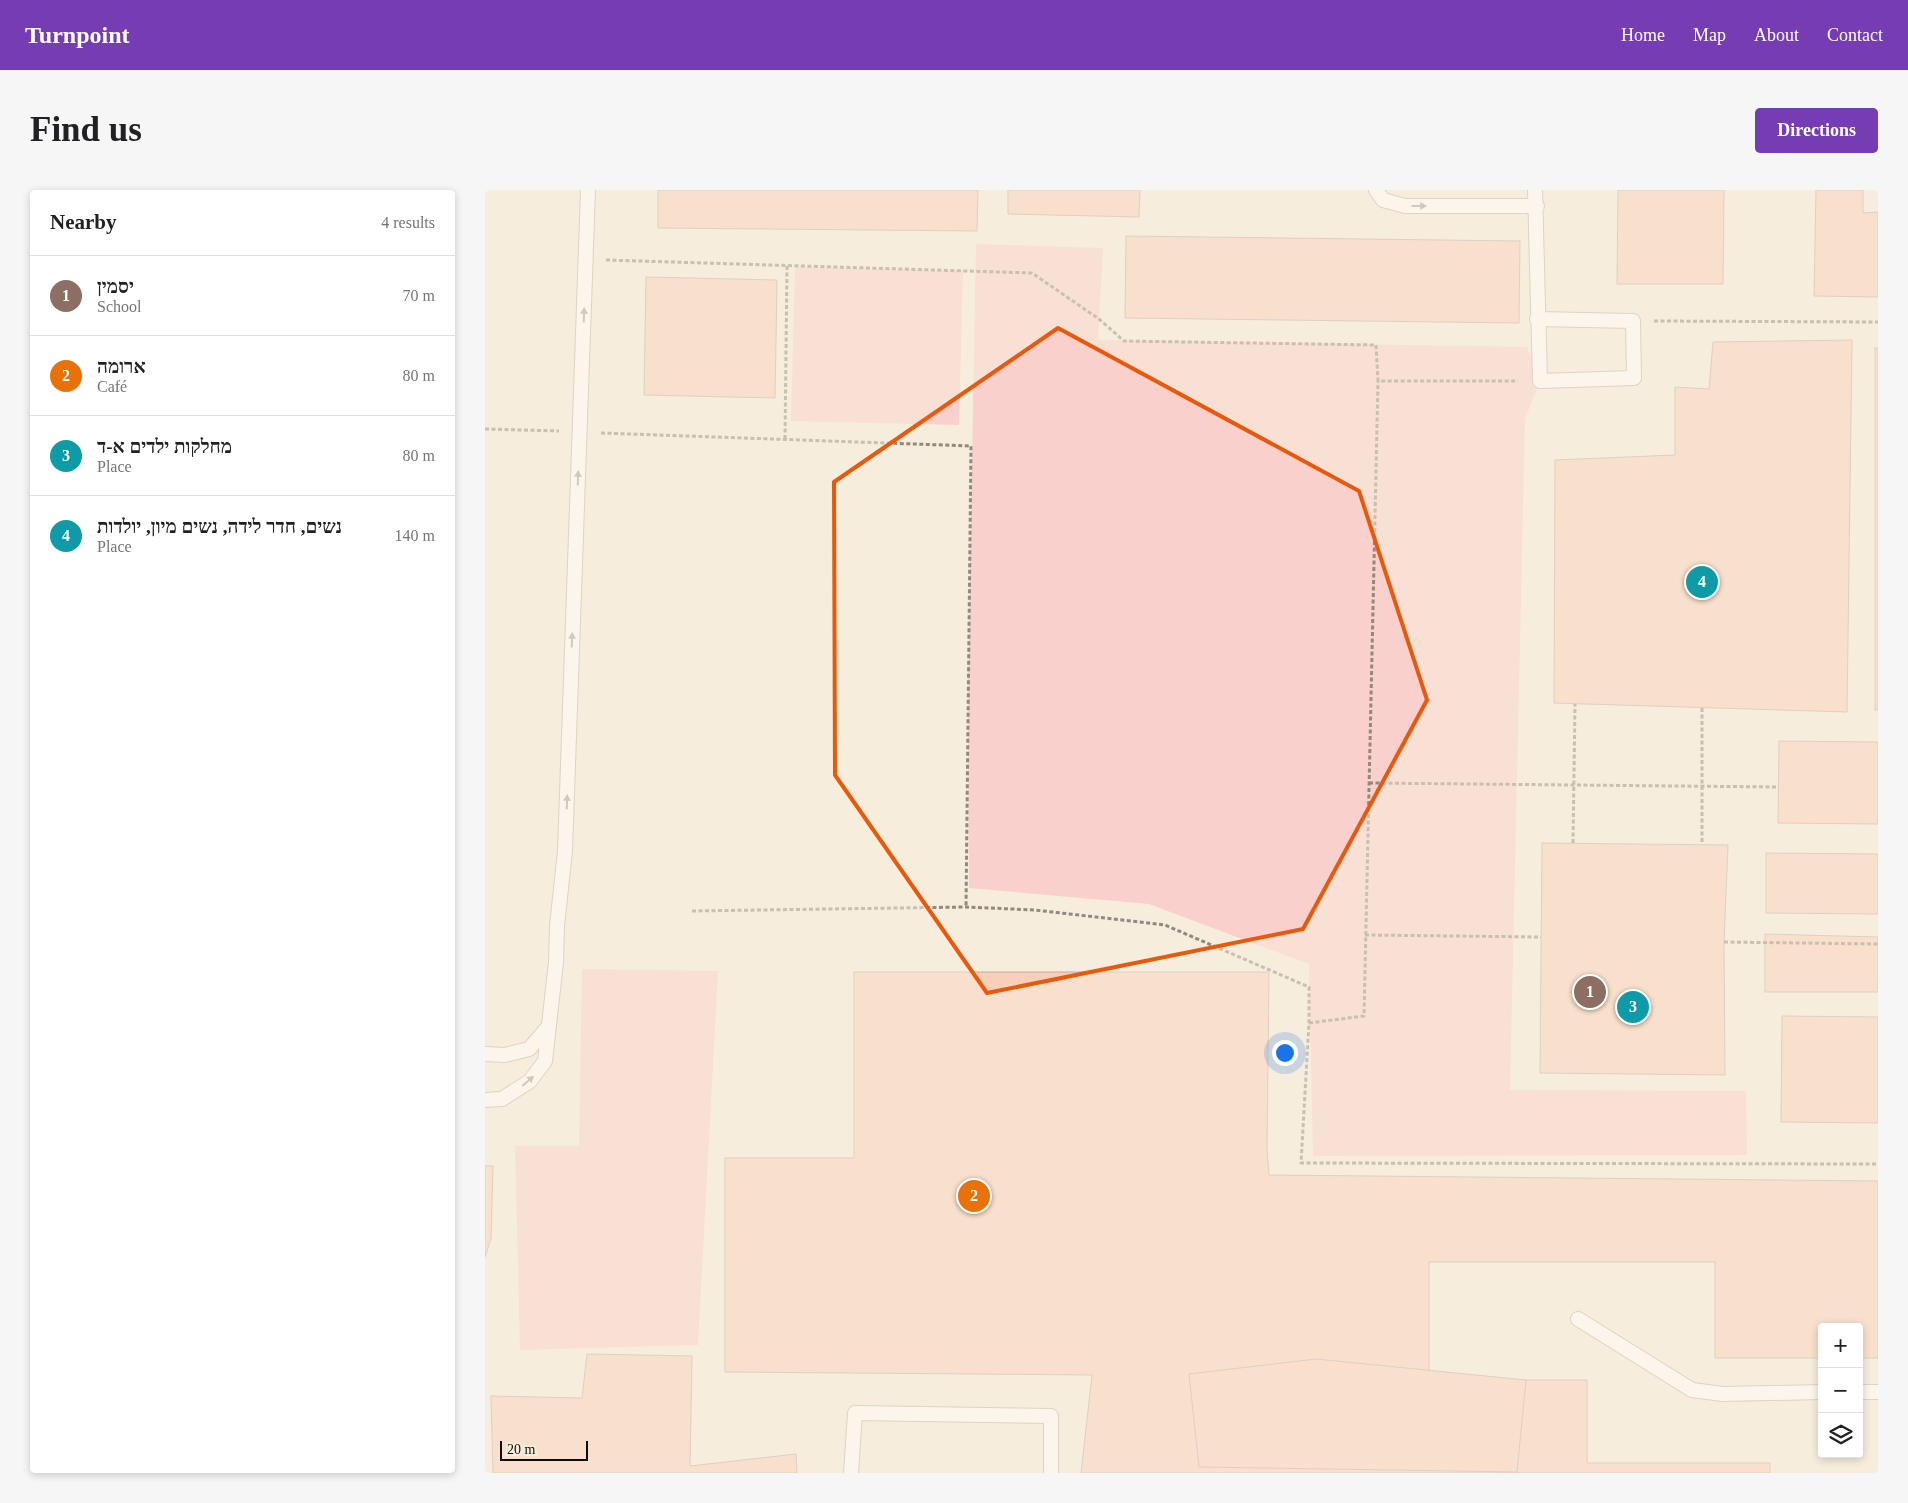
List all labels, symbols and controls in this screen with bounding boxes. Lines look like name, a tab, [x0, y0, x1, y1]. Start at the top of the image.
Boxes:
text: Turnpoint	[25, 22, 130, 48]
text: Home	[1621, 25, 1665, 45]
text: Map	[1693, 25, 1726, 45]
text: About	[1754, 25, 1799, 45]
text: Contact	[1827, 25, 1883, 45]
button: Directions	[1755, 108, 1878, 153]
text: Find us	[30, 110, 142, 149]
one-way arrow	[1411, 202, 1427, 210]
text: Nearby	[50, 210, 117, 234]
text: 4 results	[381, 214, 435, 231]
text: יסמין	[97, 276, 134, 297]
text: 1	[62, 287, 70, 304]
text: 70 m	[403, 287, 435, 304]
text: School	[97, 298, 141, 315]
one-way arrow	[580, 307, 588, 323]
text: ארומה	[97, 356, 146, 377]
text: 2	[62, 367, 70, 384]
text: 80 m	[403, 367, 435, 384]
text: Café	[97, 378, 127, 395]
text: מחלקות ילדים א-ד	[97, 436, 232, 457]
text: 3	[62, 447, 70, 464]
text: 80 m	[403, 447, 435, 464]
text: Place	[97, 458, 132, 475]
one-way arrow	[574, 469, 582, 485]
text: נשים, חדר לידה, נשים מיון, יולדות	[97, 516, 342, 537]
text: 4	[62, 527, 70, 544]
text: 140 m	[395, 527, 435, 544]
text: Place	[97, 538, 132, 555]
pin: 4	[1686, 563, 1718, 601]
one-way arrow	[569, 632, 577, 648]
one-way arrow	[563, 794, 571, 810]
pin: 1	[1574, 973, 1606, 1011]
pin: 3	[1617, 988, 1649, 1026]
your location	[1272, 1040, 1298, 1066]
one-way arrow	[521, 1075, 533, 1087]
pin: 2	[958, 1177, 990, 1215]
map controls	[1818, 1323, 1863, 1458]
button: +	[1818, 1323, 1863, 1368]
button: −	[1818, 1368, 1863, 1413]
button: layers	[1818, 1413, 1863, 1458]
scale bar	[500, 1438, 587, 1461]
text: 20 m	[507, 1442, 535, 1457]

